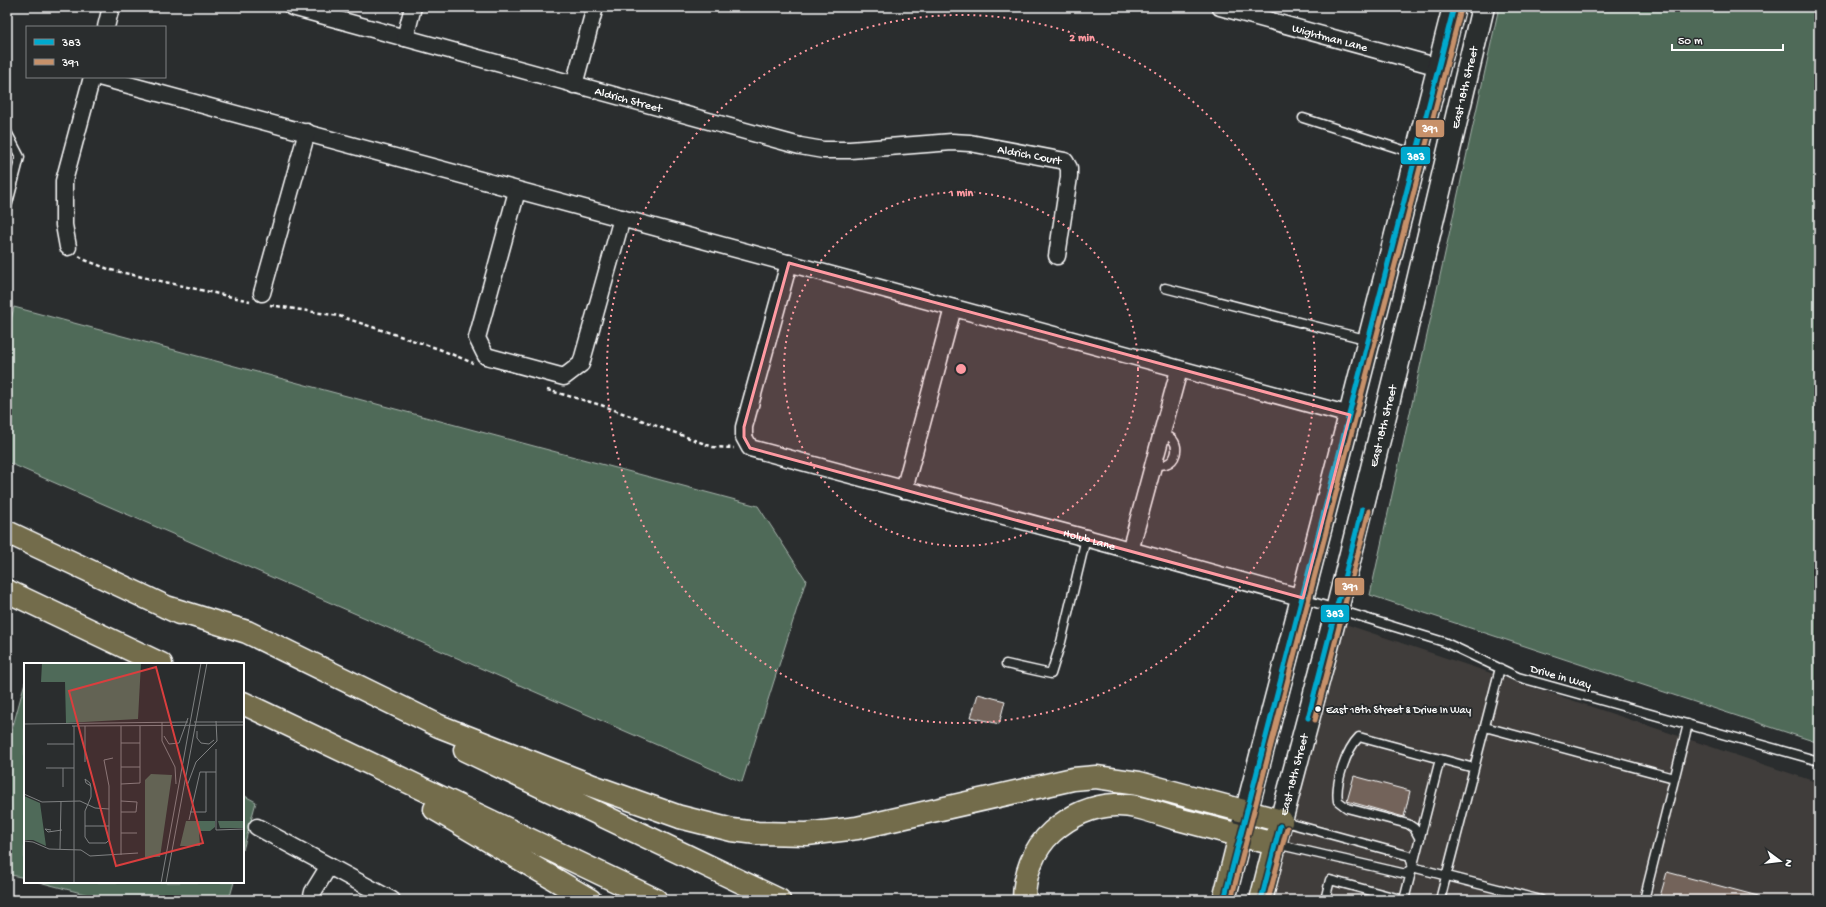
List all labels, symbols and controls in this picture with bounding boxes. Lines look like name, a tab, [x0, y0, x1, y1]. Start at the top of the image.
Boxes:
street label: Wightman Lane	[1290, 22, 1370, 56]
legend	[26, 26, 166, 78]
scale bar	[1672, 26, 1783, 52]
text: 2 min	[1069, 32, 1095, 46]
text: 50 m	[1678, 35, 1703, 49]
text: 383	[61, 37, 81, 51]
street label: East 18th Street	[1449, 44, 1483, 130]
text: 391	[61, 57, 79, 71]
street label: Aldrich Street	[593, 85, 664, 117]
line badge: 391	[1415, 119, 1445, 138]
text: 391	[1421, 124, 1438, 136]
street label: Aldrich Court	[996, 143, 1063, 169]
line badge: 383	[1400, 146, 1431, 165]
text: 383	[1406, 152, 1425, 164]
text: 1 min	[948, 187, 974, 201]
centre of rings	[954, 362, 968, 376]
street label: East 18th Street	[1368, 383, 1401, 469]
street label: Holub Lane	[1061, 527, 1117, 555]
line badge: 391	[1334, 577, 1365, 596]
text: 391	[1341, 582, 1358, 594]
line badge: 383	[1320, 604, 1350, 623]
text: 383	[1325, 609, 1344, 621]
street label: Drive in Way	[1527, 662, 1593, 693]
inset map	[24, 663, 244, 883]
marker: East 18th Street & Drive In Way	[1313, 704, 1323, 714]
place label: East 18th Street & Drive In Way	[1326, 705, 1472, 717]
street label: East 18th Street	[1278, 732, 1313, 818]
north arrow	[1760, 841, 1800, 881]
text: N	[1781, 858, 1794, 868]

